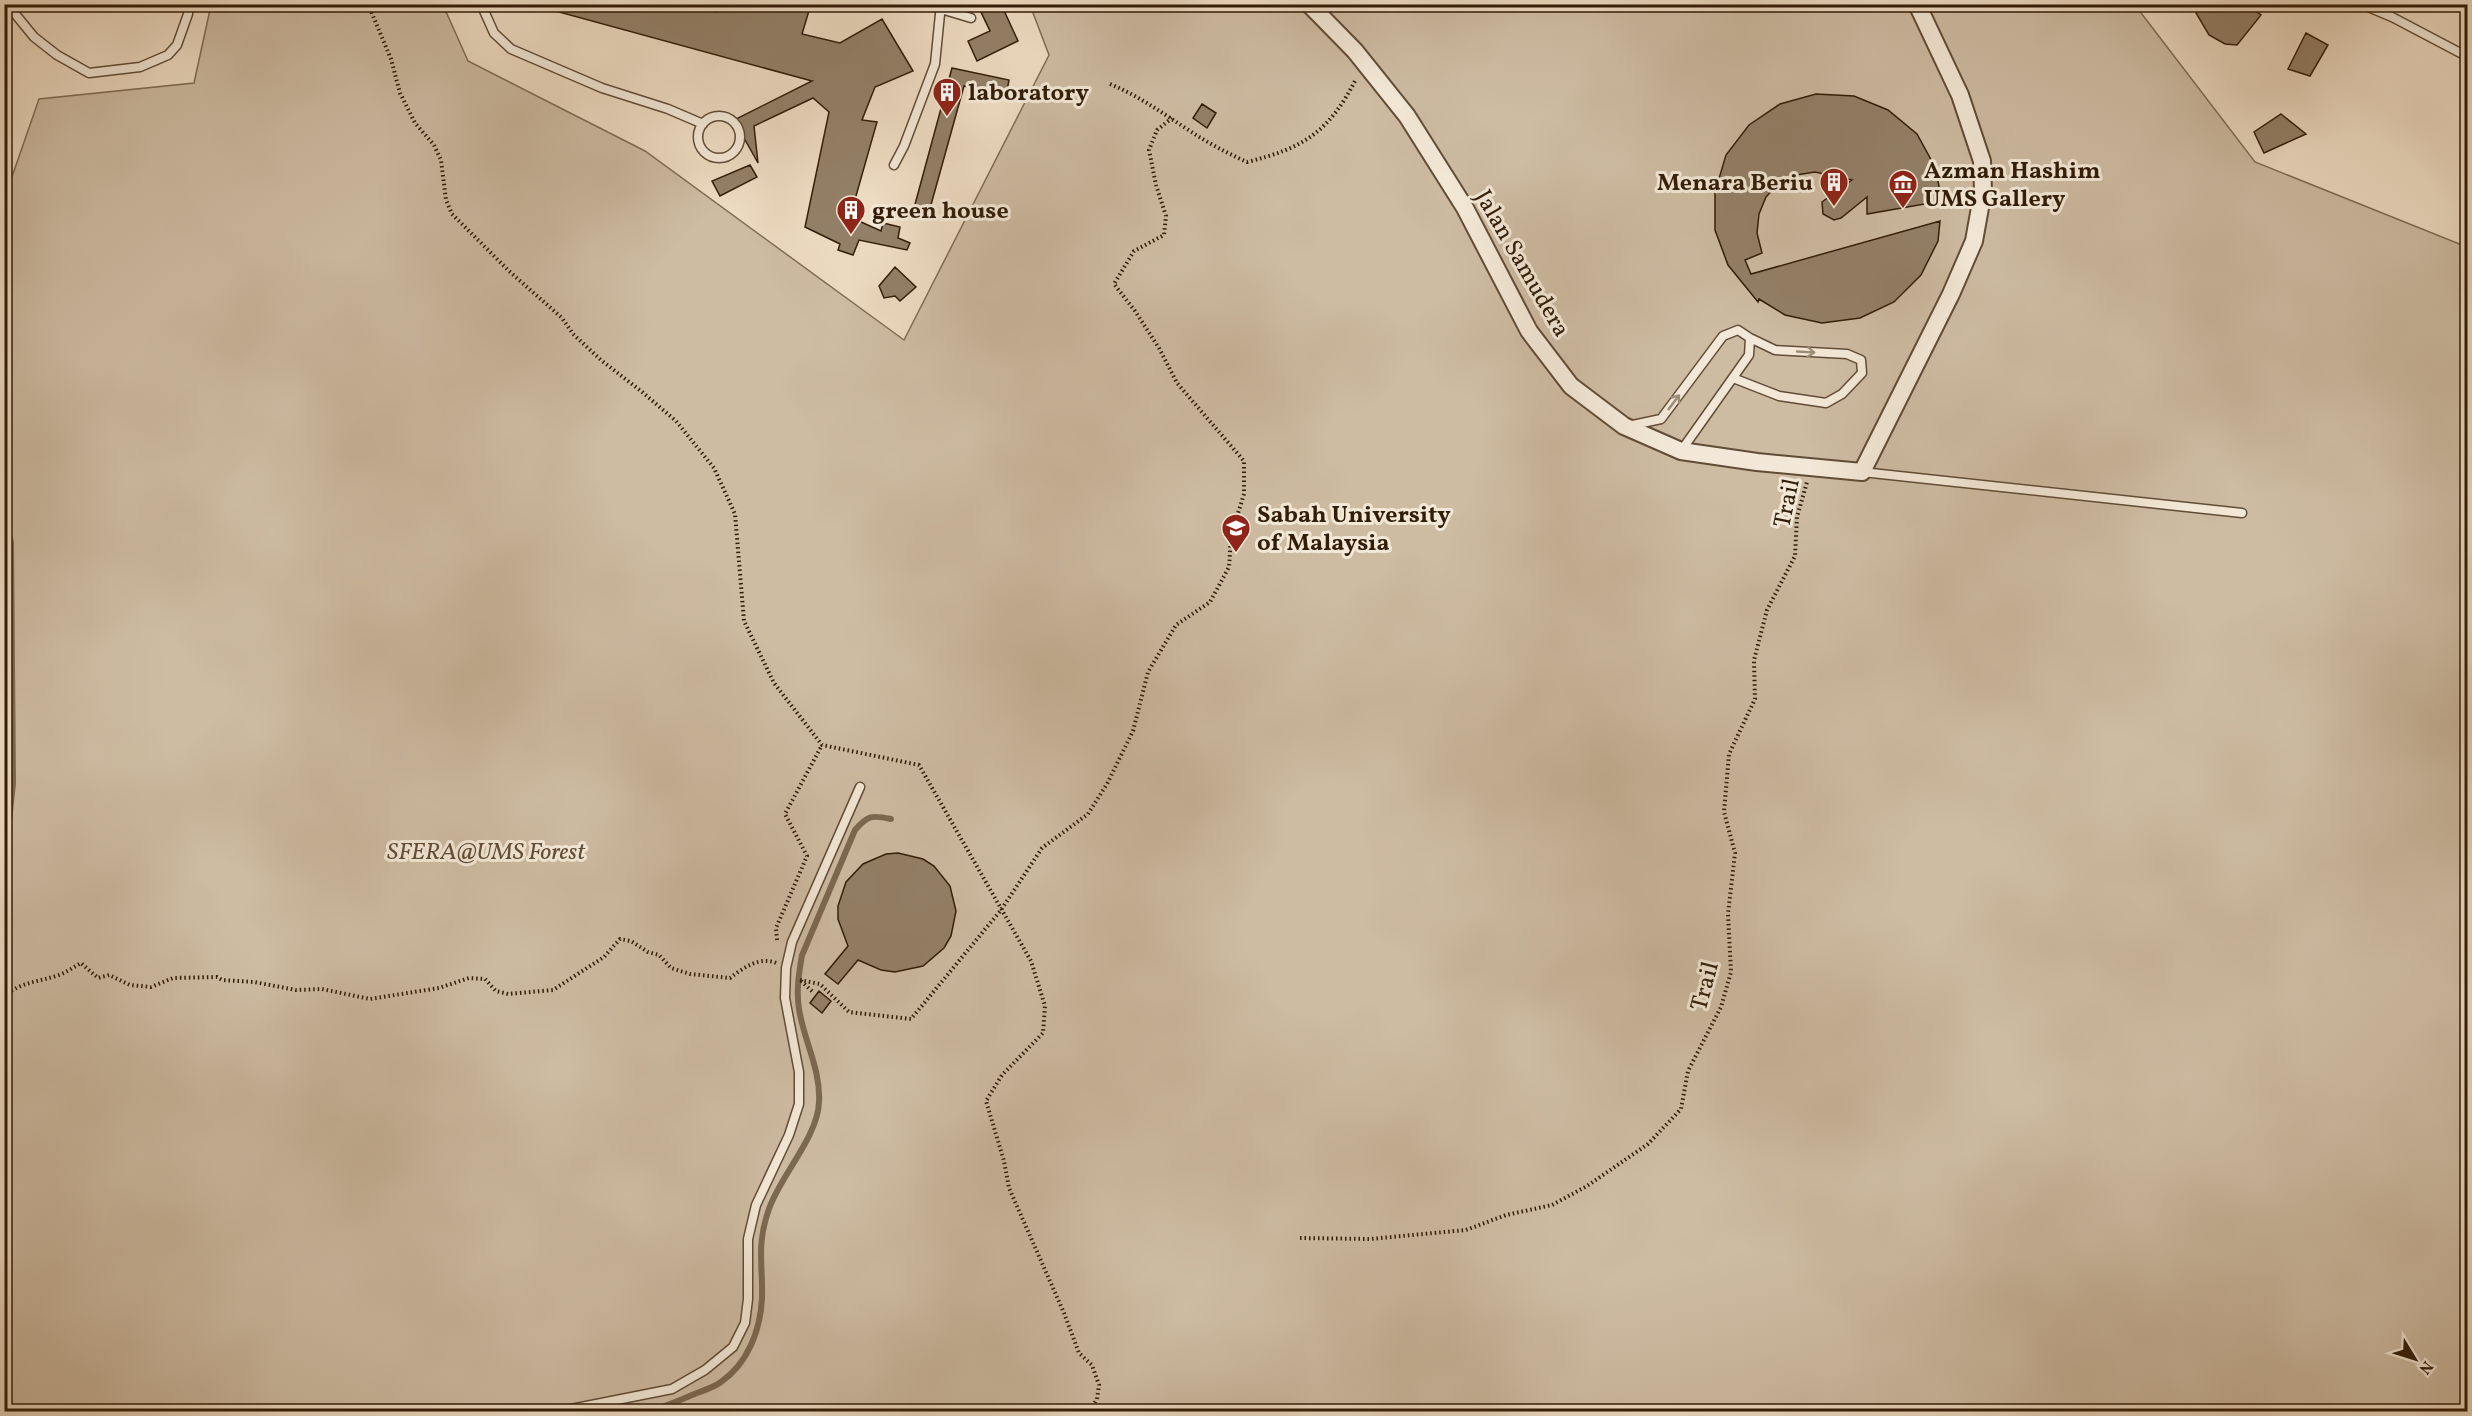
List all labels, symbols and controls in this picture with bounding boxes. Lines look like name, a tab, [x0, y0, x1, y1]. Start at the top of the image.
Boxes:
building icon: laboratory	[931, 76, 963, 118]
place label: laboratory	[968, 77, 1089, 111]
place label: Azman Hashim UMS Gallery	[1924, 155, 2100, 217]
building icon: Menara Beriu	[1818, 166, 1850, 208]
place label: Menara Beriu	[1657, 167, 1813, 201]
museum icon: Azman Hashim UMS Gallery	[1887, 168, 1919, 210]
street label: Jalan Samudera	[1465, 184, 1577, 344]
building icon: green house	[835, 194, 867, 236]
place label: green house	[872, 195, 1009, 229]
one-way arrow	[1796, 346, 1816, 357]
one-way arrow	[1667, 394, 1680, 410]
street label: Trail	[1766, 476, 1810, 531]
place label: Sabah University of Malaysia	[1257, 499, 1451, 561]
school or university icon: Sabah University of Malaysia	[1220, 512, 1252, 554]
park label: SFERA@UMS Forest	[387, 836, 586, 870]
street label: Trail	[1683, 958, 1729, 1015]
north arrow	[2385, 1329, 2445, 1389]
text: N	[2413, 1356, 2437, 1379]

